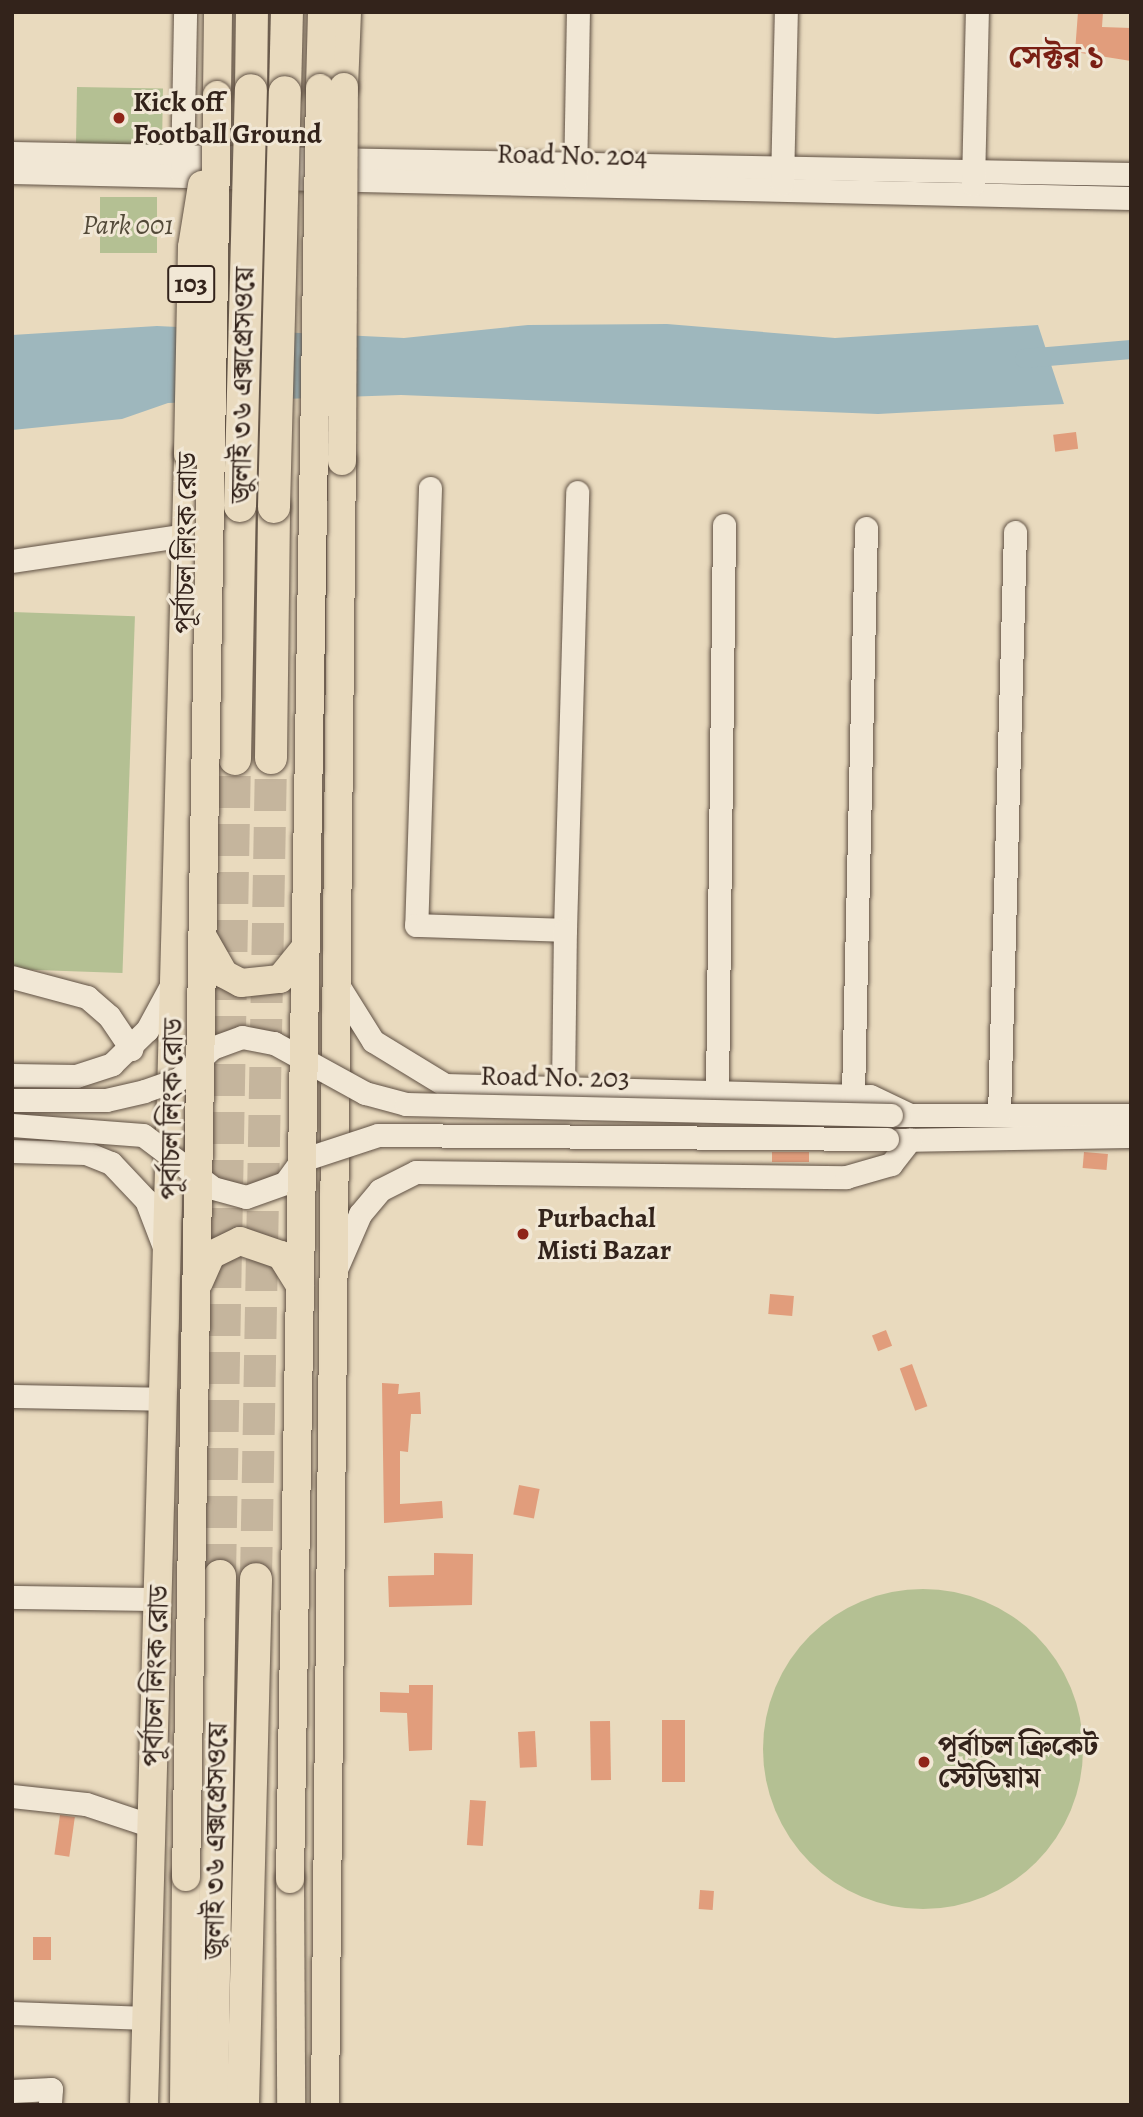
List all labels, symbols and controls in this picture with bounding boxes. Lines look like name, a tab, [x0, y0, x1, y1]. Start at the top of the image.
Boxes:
district label: সেক্টর ১	[1008, 37, 1104, 75]
place label: Kick off Football Ground	[133, 85, 322, 151]
marker: Kick off Football Ground	[111, 110, 127, 126]
street label: Road No. 204	[496, 137, 648, 173]
park label: Park 001	[82, 208, 174, 242]
road number: 103	[166, 262, 216, 306]
street label: জুলাই ৩৬ এক্সপ্রেসওয়ে	[224, 266, 262, 504]
street label: পূর্বাচল লিংক রোড	[168, 452, 204, 634]
street label: পূর্বাচল লিংক রোড	[154, 1018, 190, 1200]
street label: Road No. 203	[480, 1059, 630, 1095]
place label: Purbachal Misti Bazar	[537, 1201, 671, 1267]
marker: Purbachal Misti Bazar	[515, 1226, 531, 1242]
street label: পূর্বাচল লিংক রোড	[136, 1585, 176, 1767]
street label: জুলাই ৩৬ এক্সপ্রেসওয়ে	[197, 1722, 235, 1960]
place label: পূর্বাচল ক্রিকেট স্টেডিয়াম	[938, 1729, 1098, 1795]
marker: পূর্বাচল ক্রিকেট স্টেডিয়াম	[916, 1754, 932, 1770]

